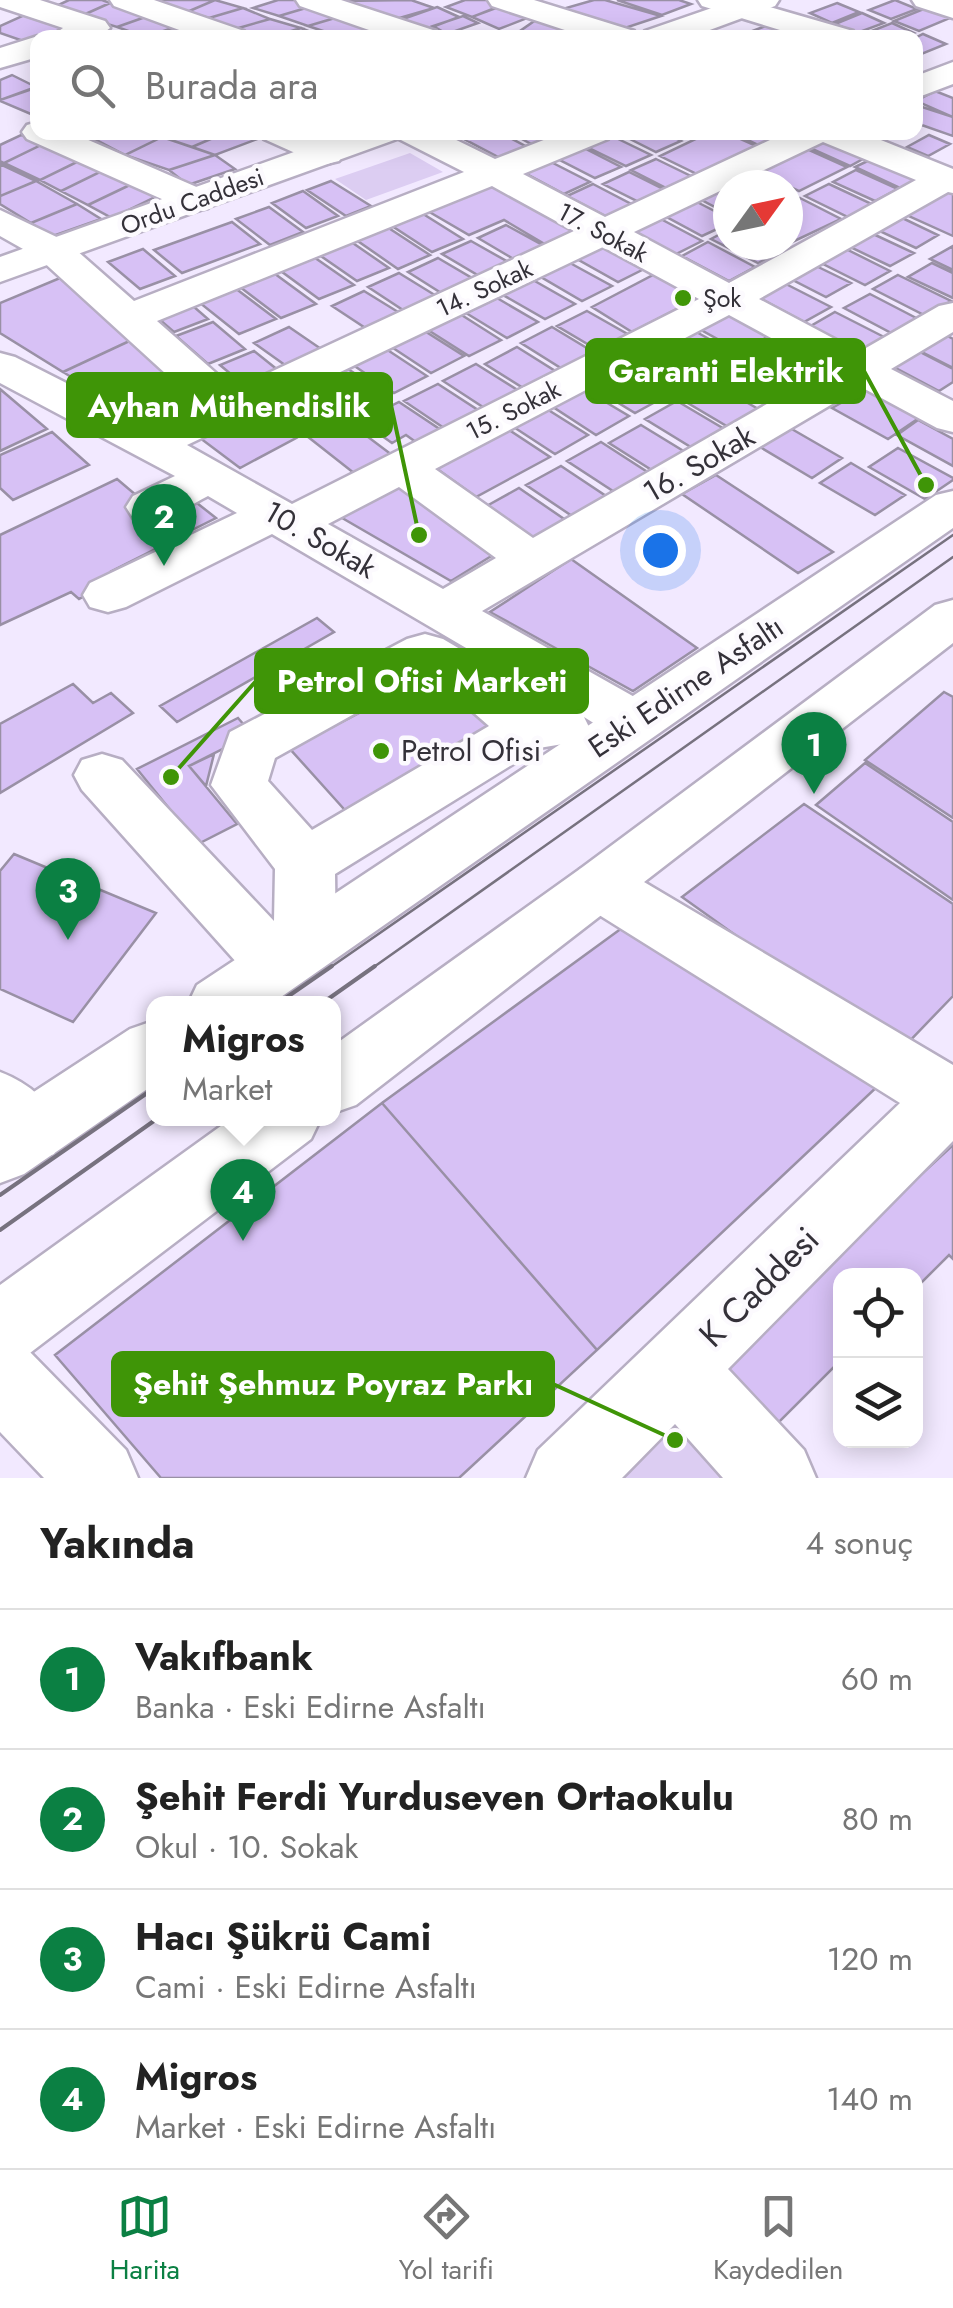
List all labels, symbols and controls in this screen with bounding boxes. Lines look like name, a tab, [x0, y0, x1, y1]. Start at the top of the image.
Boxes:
search box	[30, 30, 923, 140]
icon: search	[65, 58, 120, 113]
text: Burada ara	[145, 58, 318, 113]
street label: Ordu Caddesi	[115, 158, 269, 244]
north arrow	[713, 170, 803, 260]
street label: 17. Sokak	[551, 193, 655, 271]
street label: 14. Sokak	[430, 250, 538, 326]
place label: Şok	[703, 280, 741, 316]
marker: Şok	[672, 287, 694, 309]
callout: Garanti Elektrik	[587, 340, 864, 402]
text: Garanti Elektrik	[608, 348, 845, 394]
street label: 15. Sokak	[460, 371, 566, 449]
callout: Ayhan Mühendislik	[68, 374, 391, 436]
text: Ayhan Mühendislik	[86, 383, 371, 429]
street label: 16. Sokak	[635, 414, 763, 513]
pin: 2	[132, 484, 196, 566]
street label: 10. Sokak	[256, 490, 385, 589]
your location	[635, 525, 686, 576]
street label: Eski Edirne Asfaltı	[579, 605, 792, 768]
callout: Petrol Ofisi Marketi	[256, 650, 587, 712]
text: Petrol Ofisi Marketi	[277, 658, 567, 704]
pin: 1	[782, 712, 846, 794]
place label: Petrol Ofisi	[401, 729, 541, 772]
marker: Petrol Ofisi	[370, 740, 392, 762]
pin: 3	[36, 858, 100, 940]
popup	[146, 996, 341, 1126]
text: Migros	[182, 1011, 305, 1066]
text: Market	[182, 1066, 272, 1112]
pin: 4	[210, 1158, 276, 1241]
street label: K Caddesi	[688, 1216, 830, 1358]
map controls	[833, 1268, 923, 1448]
button: locate	[833, 1268, 923, 1358]
callout: Şehit Şehmuz Poyraz Parkı	[113, 1353, 553, 1415]
button: layers	[833, 1358, 923, 1448]
text: Şehit Şehmuz Poyraz Parkı	[133, 1361, 533, 1407]
text: Yakında	[40, 1513, 195, 1574]
text: 4 sonuç	[805, 1520, 913, 1566]
text: Vakıfbank	[135, 1629, 313, 1684]
text: 1	[64, 1656, 81, 1702]
text: 60 m	[841, 1656, 913, 1702]
text: Banka · Eski Edirne Asfaltı	[135, 1684, 486, 1730]
text: Şehit Ferdi Yurduseven Ortaokulu	[135, 1769, 734, 1824]
text: 2	[62, 1796, 83, 1842]
text: 80 m	[842, 1796, 913, 1842]
text: Okul · 10. Sokak	[135, 1824, 358, 1870]
text: Hacı Şükrü Cami	[135, 1909, 431, 1964]
text: 3	[63, 1936, 82, 1982]
text: 120 m	[827, 1936, 913, 1982]
text: Cami · Eski Edirne Asfaltı	[135, 1964, 477, 2010]
text: Migros	[135, 2049, 257, 2104]
text: 4	[61, 2076, 84, 2122]
text: 140 m	[826, 2076, 913, 2122]
text: Market · Eski Edirne Asfaltı	[135, 2104, 496, 2150]
tab: Harita	[109, 2189, 180, 2290]
tab: Yol tarifi	[399, 2189, 494, 2290]
tab: Kaydedilen	[713, 2189, 844, 2290]

